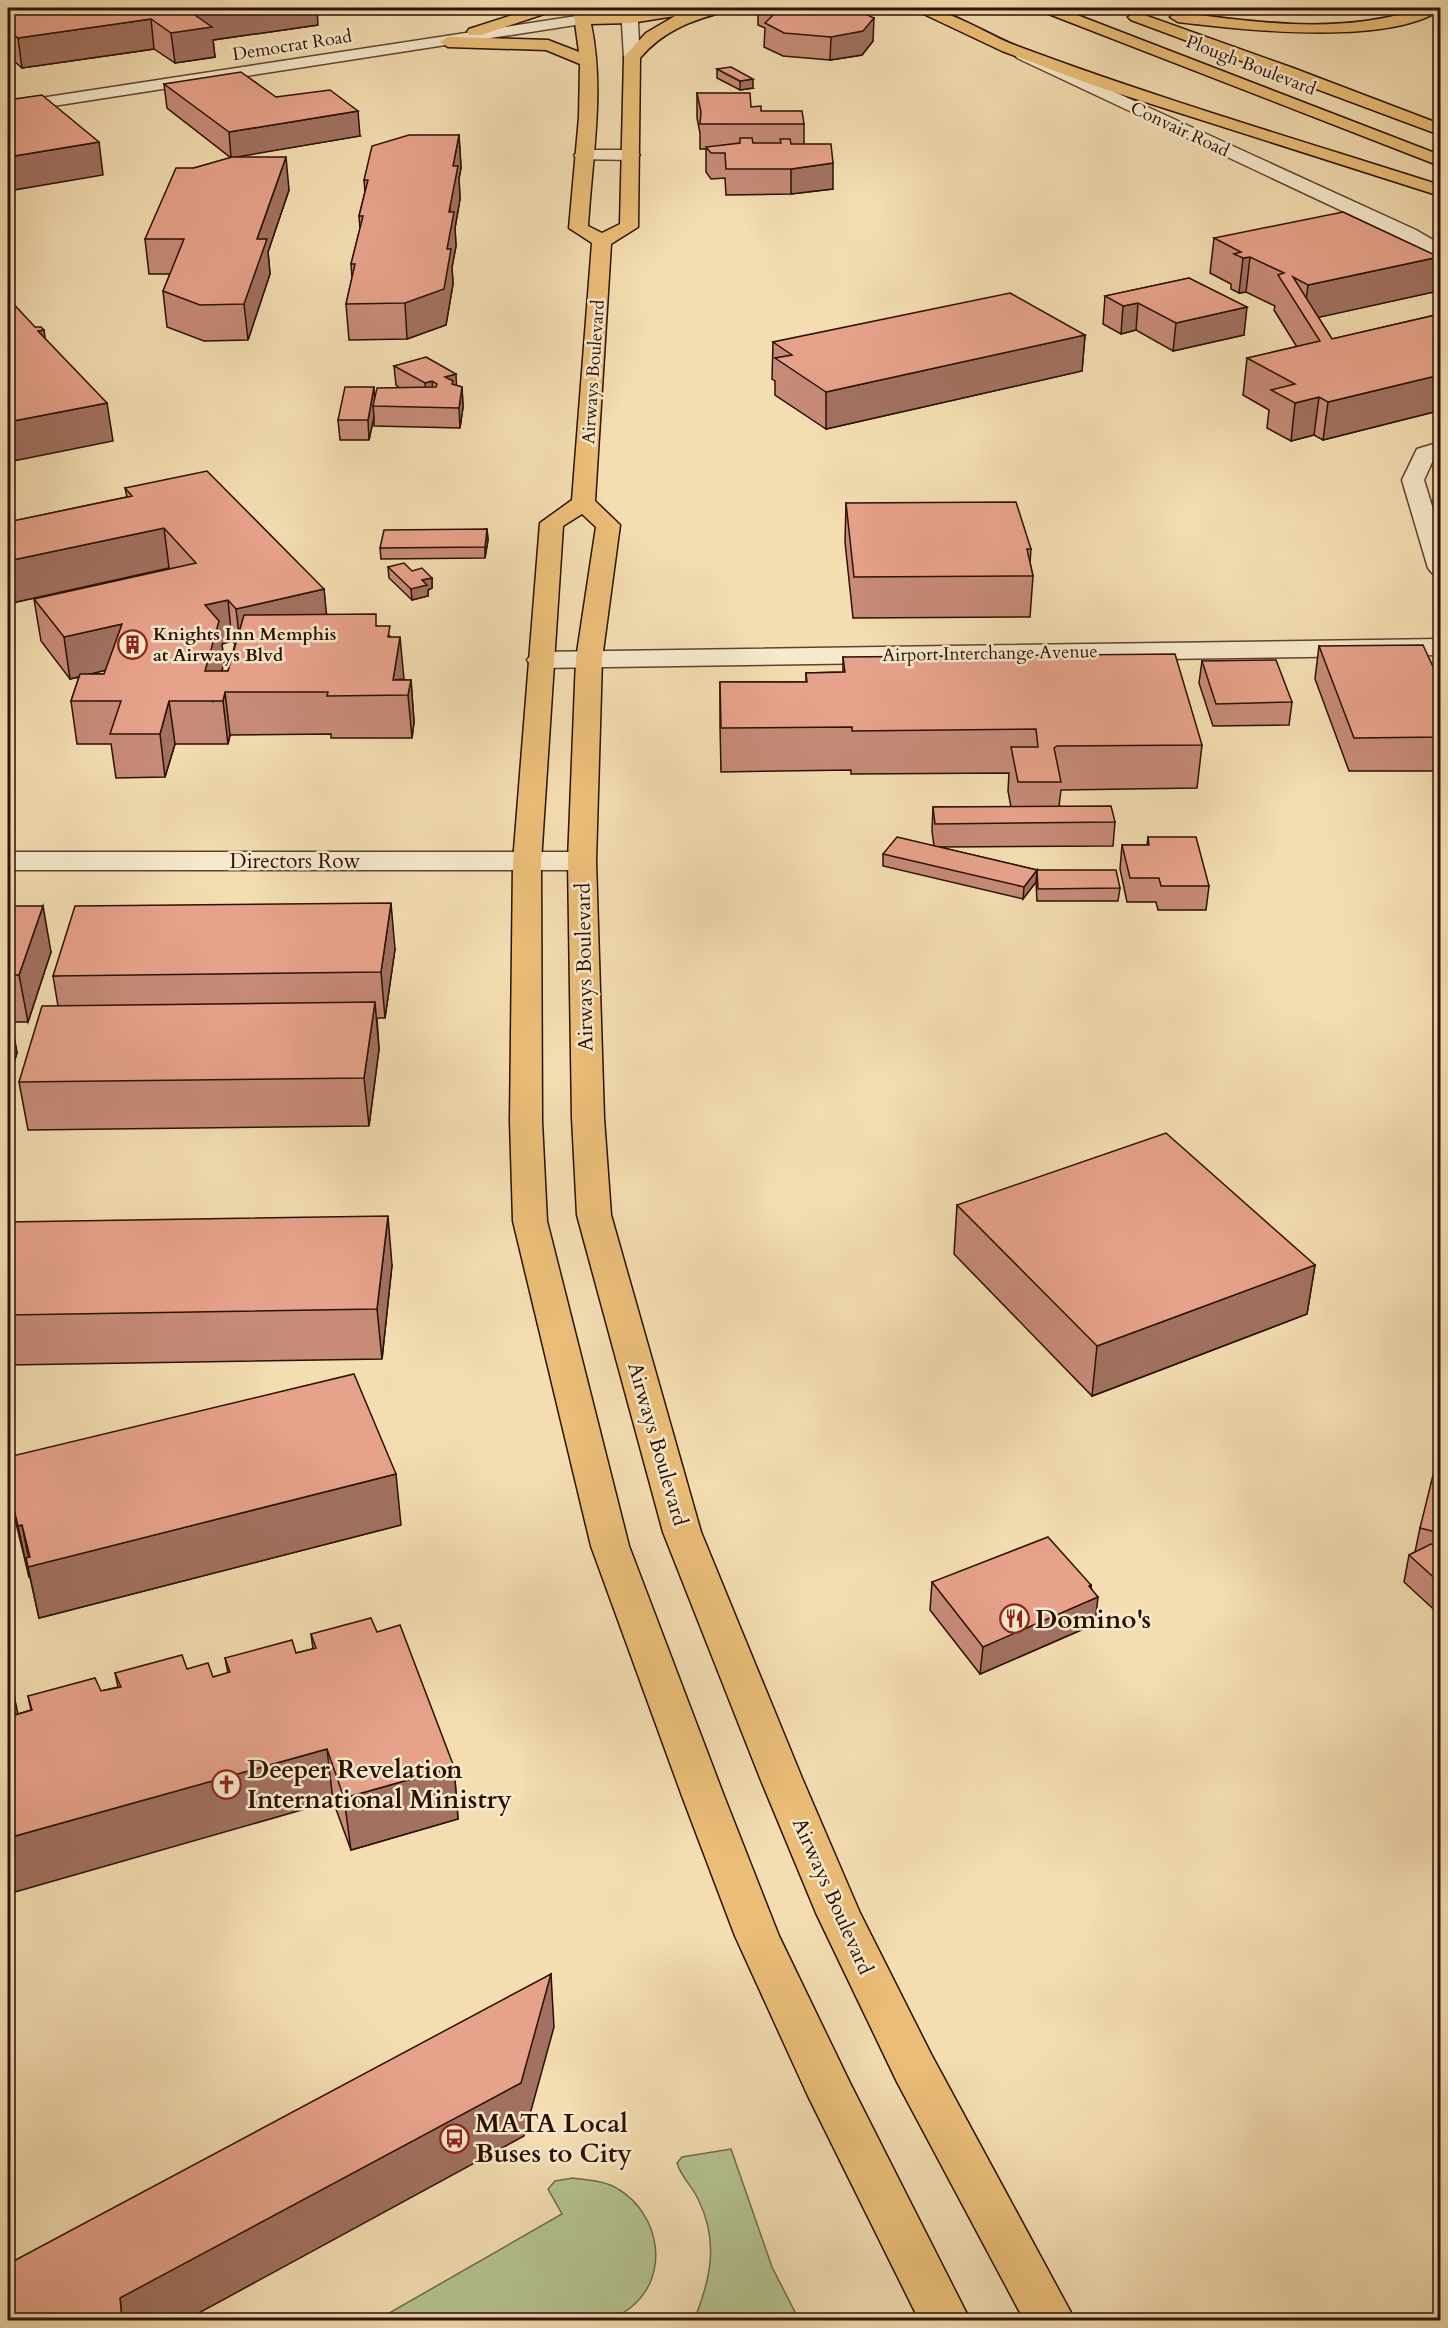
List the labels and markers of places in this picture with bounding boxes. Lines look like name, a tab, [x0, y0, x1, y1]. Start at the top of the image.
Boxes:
place label: Knights Inn Memphis at Airways Blvd	[153, 622, 336, 668]
building icon: Knights Inn Memphis at Airways Blvd	[116, 628, 148, 660]
place label: Domino's	[1035, 1602, 1151, 1637]
restaurant icon: Domino's	[998, 1603, 1030, 1635]
place label: Deeper Revelation International Ministry	[247, 1752, 512, 1817]
church icon: Deeper Revelation International Ministry	[210, 1768, 242, 1800]
place label: MATA Local Buses to City	[475, 2106, 632, 2171]
bus stop icon: MATA Local Buses to City	[438, 2122, 470, 2154]

